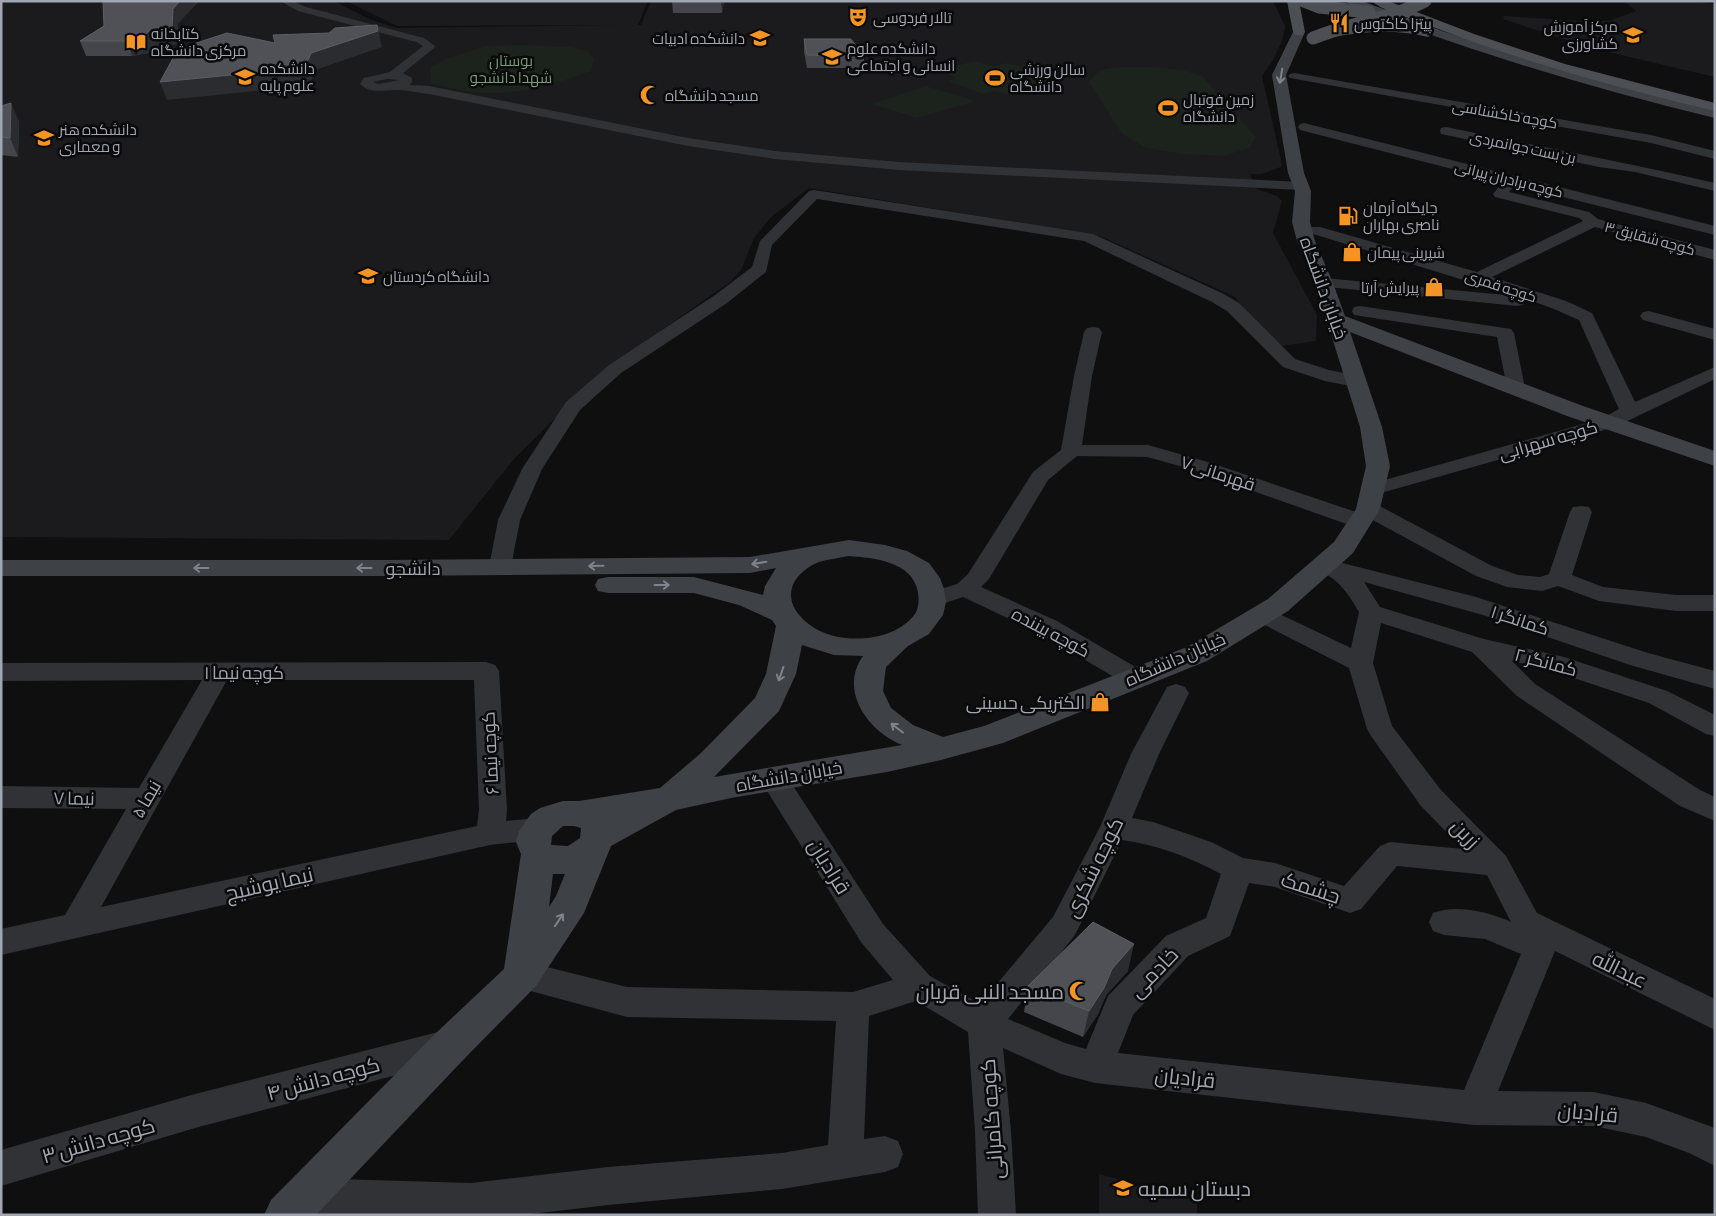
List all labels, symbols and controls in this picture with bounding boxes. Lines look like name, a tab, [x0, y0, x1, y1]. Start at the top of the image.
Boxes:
theatre icon: تالار فردوسی	[847, 6, 869, 28]
place label: تالار فردوسی	[873, 9, 952, 28]
restaurant icon: پیتزا کاکتوس	[1328, 12, 1350, 34]
place label: پیتزا کاکتوس	[1354, 15, 1432, 34]
place label: مرکز آموزش کشاورزی	[1543, 18, 1618, 54]
school or university icon: مرکز آموزش کشاورزی	[1622, 24, 1644, 46]
place label: کتابخانه مرکزی دانشگاه	[151, 25, 247, 61]
school or university icon: دانشکده ادبیات	[749, 27, 771, 49]
place label: دانشکده ادبیات	[652, 30, 745, 47]
library icon: کتابخانه مرکزی دانشگاه	[125, 31, 147, 53]
place label: دانشکده علوم انسانی و اجتماعی	[847, 40, 955, 76]
school or university icon: دانشکده علوم انسانی و اجتماعی	[821, 46, 843, 68]
park label: بوستان شهدا دانشجو	[470, 52, 552, 88]
place label: دانشکده علوم پایه	[260, 60, 315, 96]
place label: سالن ورزشی دانشگاه	[1010, 61, 1085, 95]
school or university icon: دانشکده علوم پایه	[234, 66, 256, 88]
sports icon: سالن ورزشی دانشگاه	[984, 67, 1006, 89]
one-way arrow	[1276, 68, 1286, 84]
mosque icon: مسجد دانشگاه	[639, 84, 661, 106]
place label: مسجد دانشگاه	[665, 87, 759, 104]
place label: زمین فوتبال دانشگاه	[1183, 91, 1254, 125]
street label: کوچه خاکشناسی	[1451, 96, 1559, 134]
sports icon: زمین فوتبال دانشگاه	[1157, 97, 1179, 119]
place label: دانشکده هنر و معماری	[58, 121, 137, 157]
school or university icon: دانشکده هنر و معماری	[33, 127, 55, 149]
street label: بن بست جوانمردی	[1468, 127, 1578, 169]
street label: کوچه برادران پیرانی	[1453, 157, 1565, 203]
place label: جایگاه آرمان ناصری بهاران	[1363, 199, 1440, 235]
fuel station icon: جایگاه آرمان ناصری بهاران	[1337, 205, 1359, 227]
street label: کوچه شقایق ۳	[1602, 218, 1697, 260]
street label: خیابان دانشگاه	[1295, 234, 1352, 342]
shop icon: شیرینی پیمان	[1341, 241, 1363, 263]
place label: شیرینی پیمان	[1367, 244, 1445, 263]
school or university icon: دانشگاه کردستان	[357, 265, 379, 287]
street label: کوچه قمری	[1462, 266, 1539, 307]
place label: دانشگاه کردستان	[383, 268, 489, 287]
shop icon: پیرایش آرتا	[1423, 276, 1445, 298]
place label: پیرایش آرتا	[1361, 279, 1419, 298]
street label: کوچه سهرابی	[1496, 416, 1601, 466]
street label: قهرمانی۷	[1178, 451, 1258, 496]
street label: دانشجو	[385, 558, 441, 580]
one-way arrow	[751, 559, 767, 569]
one-way arrow	[588, 561, 604, 571]
one-way arrow	[193, 563, 210, 573]
one-way arrow	[356, 563, 372, 573]
one-way arrow	[654, 580, 670, 590]
street label: کمانگر ۱	[1488, 601, 1552, 640]
street label: کوچه بیننده	[1007, 603, 1094, 663]
street label: خیابان دانشگاه	[1122, 628, 1229, 691]
street label: کمانگر ۲	[1512, 644, 1579, 681]
street label: کوچه نیما ۱	[204, 662, 284, 685]
one-way arrow	[775, 665, 785, 681]
shop icon: الکتریکی حسینی	[1089, 691, 1111, 713]
place label: الکتریکی حسینی	[966, 692, 1085, 714]
street label: کوچه نیما ۶	[477, 711, 505, 795]
one-way arrow	[891, 723, 904, 734]
street label: خیابان دانشگاه	[734, 756, 844, 797]
street label: نیما ۵	[127, 776, 165, 822]
street label: نیما ۷	[53, 787, 95, 809]
street label: کوچه شکری	[1058, 813, 1130, 922]
street label: زرین	[1445, 813, 1486, 854]
street label: قرادیان	[802, 834, 856, 899]
street label: نیما یوشیج	[223, 861, 316, 908]
street label: چشمک	[1277, 866, 1344, 911]
one-way arrow	[554, 913, 564, 927]
street label: خادمی	[1124, 942, 1184, 1003]
street label: عبدالله	[1589, 945, 1652, 992]
place label: مسجد النبی قریان	[916, 979, 1064, 1005]
mosque icon: مسجد النبی قریان	[1068, 980, 1090, 1002]
street label: کوچه دانش ۴	[264, 1051, 383, 1108]
street label: کوچه کامرانی	[975, 1058, 1010, 1180]
street label: قرادیان	[1153, 1062, 1216, 1094]
street label: قرادیان	[1557, 1097, 1619, 1129]
street label: کوچه دانش ۳	[39, 1112, 158, 1170]
place label: دبستان سمیه	[1138, 1176, 1251, 1202]
school or university icon: دبستان سمیه	[1112, 1177, 1134, 1199]

